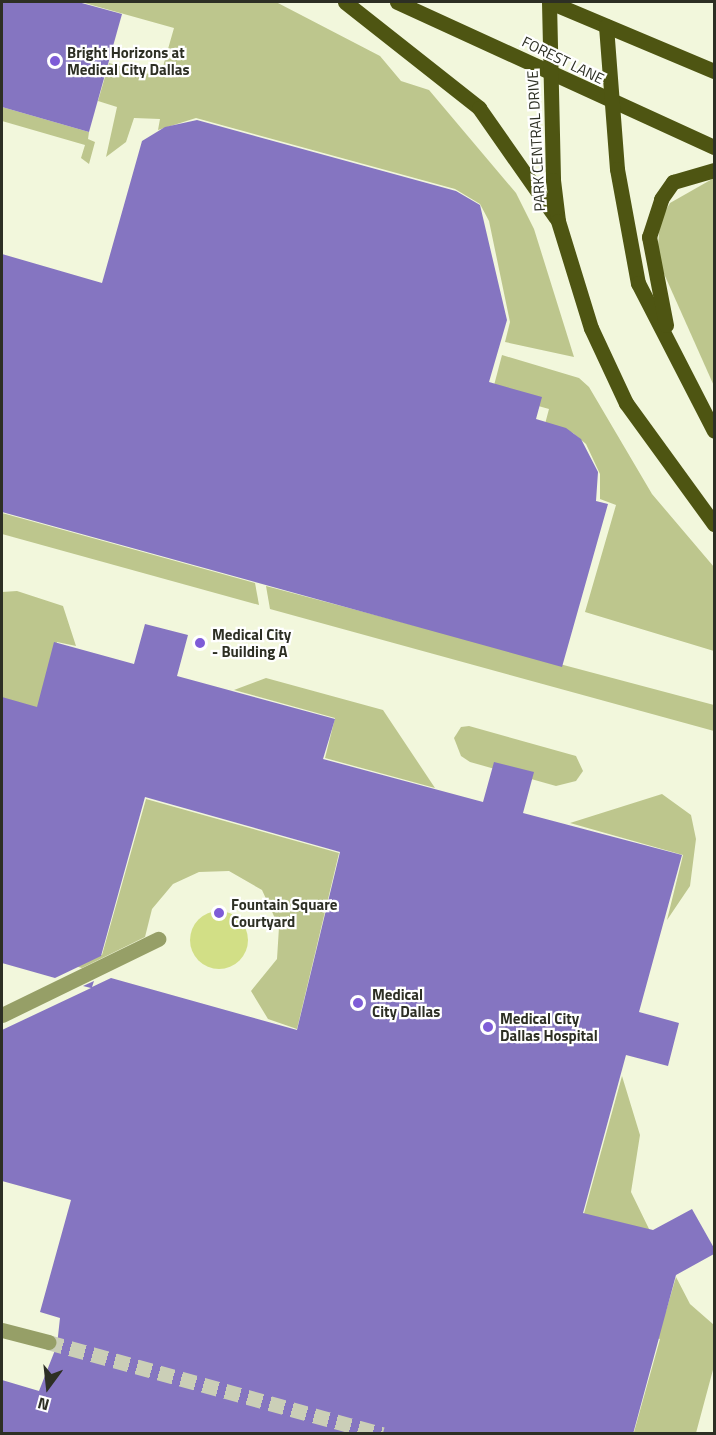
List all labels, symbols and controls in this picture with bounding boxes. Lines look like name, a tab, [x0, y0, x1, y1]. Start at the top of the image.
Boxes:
street label: FOREST LANE	[519, 32, 607, 88]
place label: Bright Horizons at Medical City Dallas	[67, 43, 190, 78]
marker: Bright Horizons at Medical City Dallas	[48, 54, 62, 68]
street label: PARK CENTRAL DRIVE	[523, 70, 549, 212]
place label: Medical City - Building A	[212, 625, 291, 660]
marker: Medical City - Building A	[193, 636, 207, 650]
place label: Fountain Square Courtyard	[231, 895, 337, 930]
marker: Fountain Square Courtyard	[212, 906, 226, 920]
place label: Medical City Dallas	[372, 985, 440, 1020]
marker: Medical City Dallas	[349, 994, 367, 1012]
place label: Medical City Dallas Hospital	[500, 1009, 598, 1044]
marker: Medical City Dallas Hospital	[481, 1020, 495, 1034]
north arrow	[18, 1357, 78, 1417]
text: N	[35, 1391, 52, 1417]

